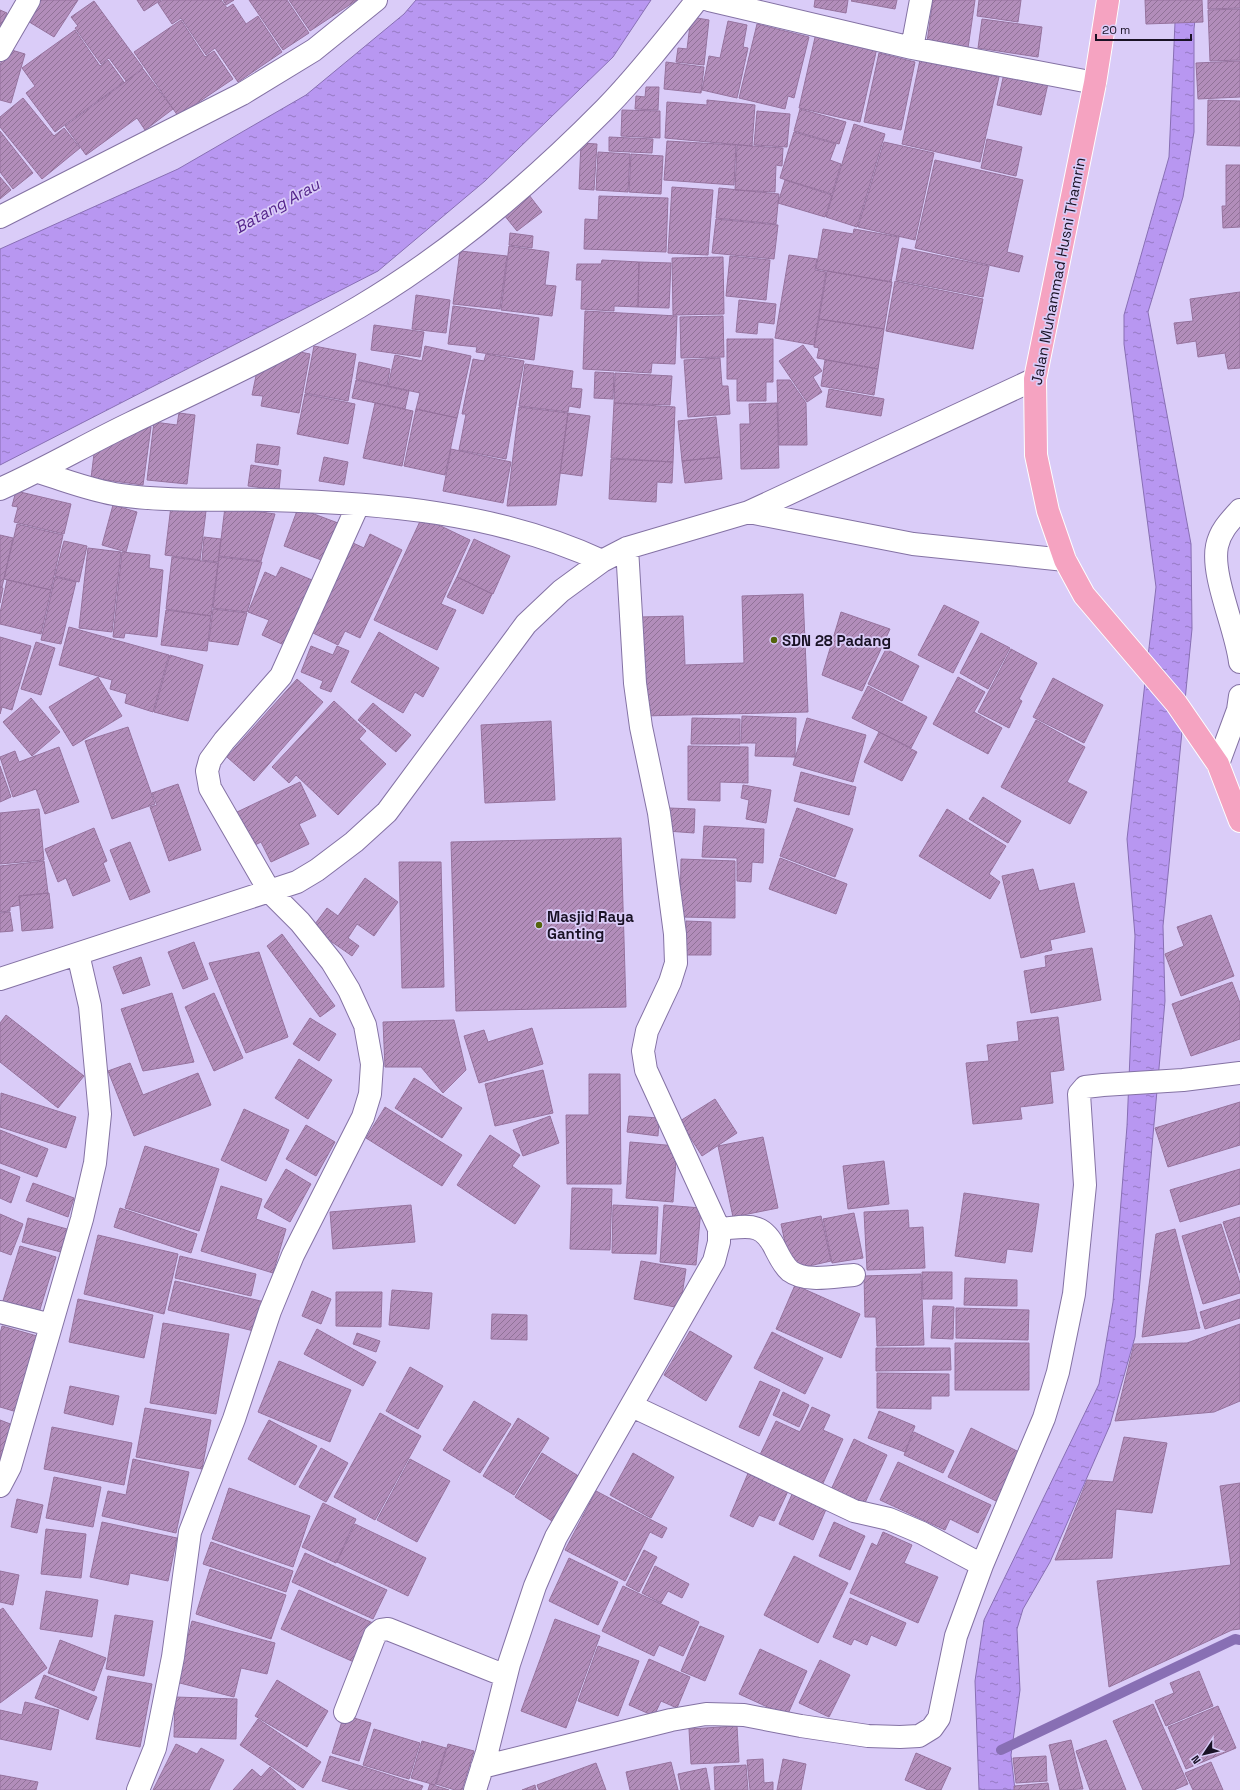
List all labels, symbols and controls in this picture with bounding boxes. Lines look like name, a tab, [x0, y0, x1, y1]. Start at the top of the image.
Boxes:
scale bar	[1096, 16, 1191, 42]
text: 20 m	[1102, 22, 1130, 38]
street label: Jalan Muhammad Husni Thamrin	[1027, 156, 1089, 386]
water label: Batang Arau	[231, 173, 324, 238]
place label: SDN 28 Padang	[782, 631, 891, 650]
marker: SDN 28 Padang	[769, 635, 779, 645]
place label: Masjid Raya Ganting	[547, 907, 634, 943]
marker: Masjid Raya Ganting	[534, 920, 544, 930]
north arrow	[1184, 1734, 1224, 1774]
text: N	[1188, 1753, 1204, 1767]

